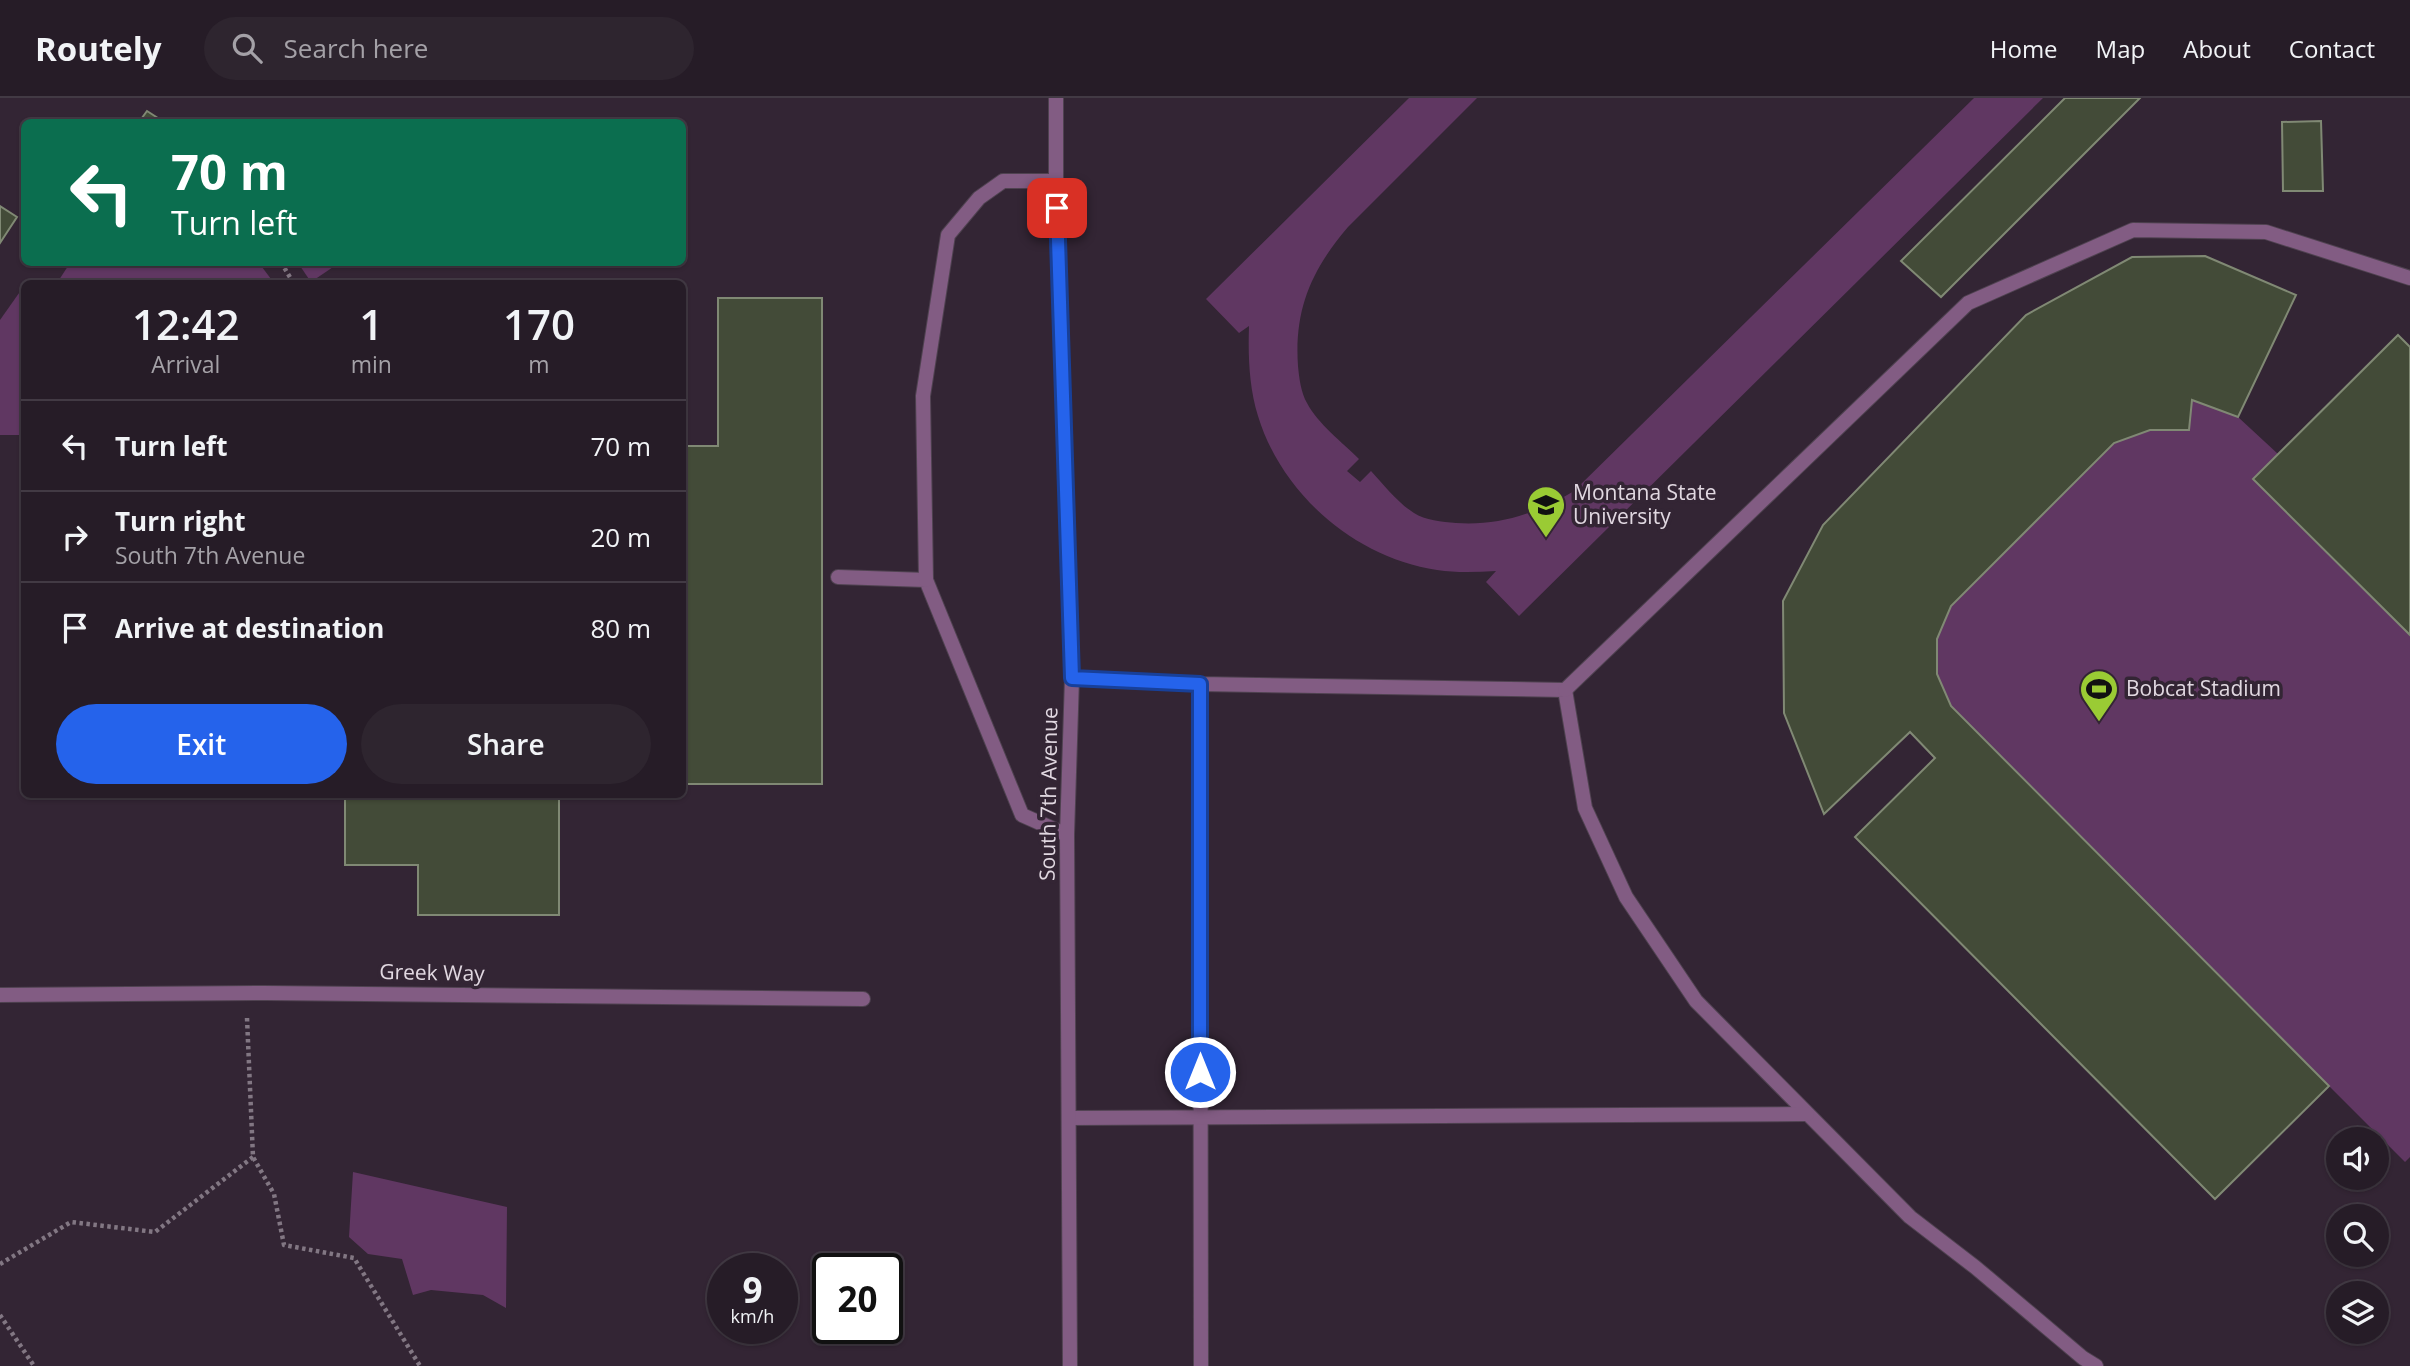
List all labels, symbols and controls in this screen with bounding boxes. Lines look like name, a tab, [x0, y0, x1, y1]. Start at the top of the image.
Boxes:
search box	[204, 17, 694, 80]
text: Routely	[35, 26, 162, 71]
icon: search	[228, 29, 266, 67]
text: Search here	[284, 30, 428, 66]
text: Home	[1990, 32, 2058, 65]
text: Map	[2096, 32, 2145, 65]
text: About	[2183, 32, 2251, 65]
text: Contact	[2289, 32, 2375, 65]
text: 70 m	[171, 138, 288, 204]
icon: left	[56, 147, 147, 238]
pin	[1027, 178, 1087, 238]
icon: arrive	[1038, 189, 1076, 227]
text: Turn left	[171, 201, 297, 244]
text: 12:42	[132, 295, 240, 352]
text: 1	[359, 295, 383, 352]
text: 170	[503, 295, 575, 352]
text: Arrival	[151, 348, 220, 380]
text: min	[351, 348, 392, 380]
text: m	[528, 348, 550, 380]
icon: left	[56, 427, 94, 465]
text: Turn left	[115, 428, 227, 464]
text: 70 m	[590, 428, 651, 464]
place label: Montana State University	[1573, 478, 1717, 530]
school or university icon: Montana State University	[1525, 484, 1567, 539]
text: Turn right	[115, 503, 246, 539]
icon: right	[56, 518, 94, 556]
text: 20 m	[590, 519, 651, 555]
text: South 7th Avenue	[115, 539, 305, 571]
icon: arrive	[56, 609, 94, 647]
text: Arrive at destination	[115, 610, 384, 646]
text: 80 m	[590, 610, 651, 646]
sports icon: Bobcat Stadium	[2078, 668, 2120, 723]
place label: Bobcat Stadium	[2126, 674, 2281, 702]
button: Exit	[56, 704, 347, 784]
button: Share	[361, 704, 651, 784]
street label: South 7th Avenue	[1032, 707, 1064, 881]
street label: Greek Way	[379, 957, 485, 987]
position arrow	[1163, 1035, 1237, 1109]
map controls	[2326, 1127, 2389, 1344]
button: sound	[2326, 1127, 2389, 1190]
button: search	[2326, 1204, 2389, 1267]
speed limit sign: 20	[812, 1253, 903, 1344]
text: 9	[742, 1266, 763, 1313]
button: layers	[2326, 1281, 2389, 1344]
text: km/h	[731, 1304, 774, 1328]

